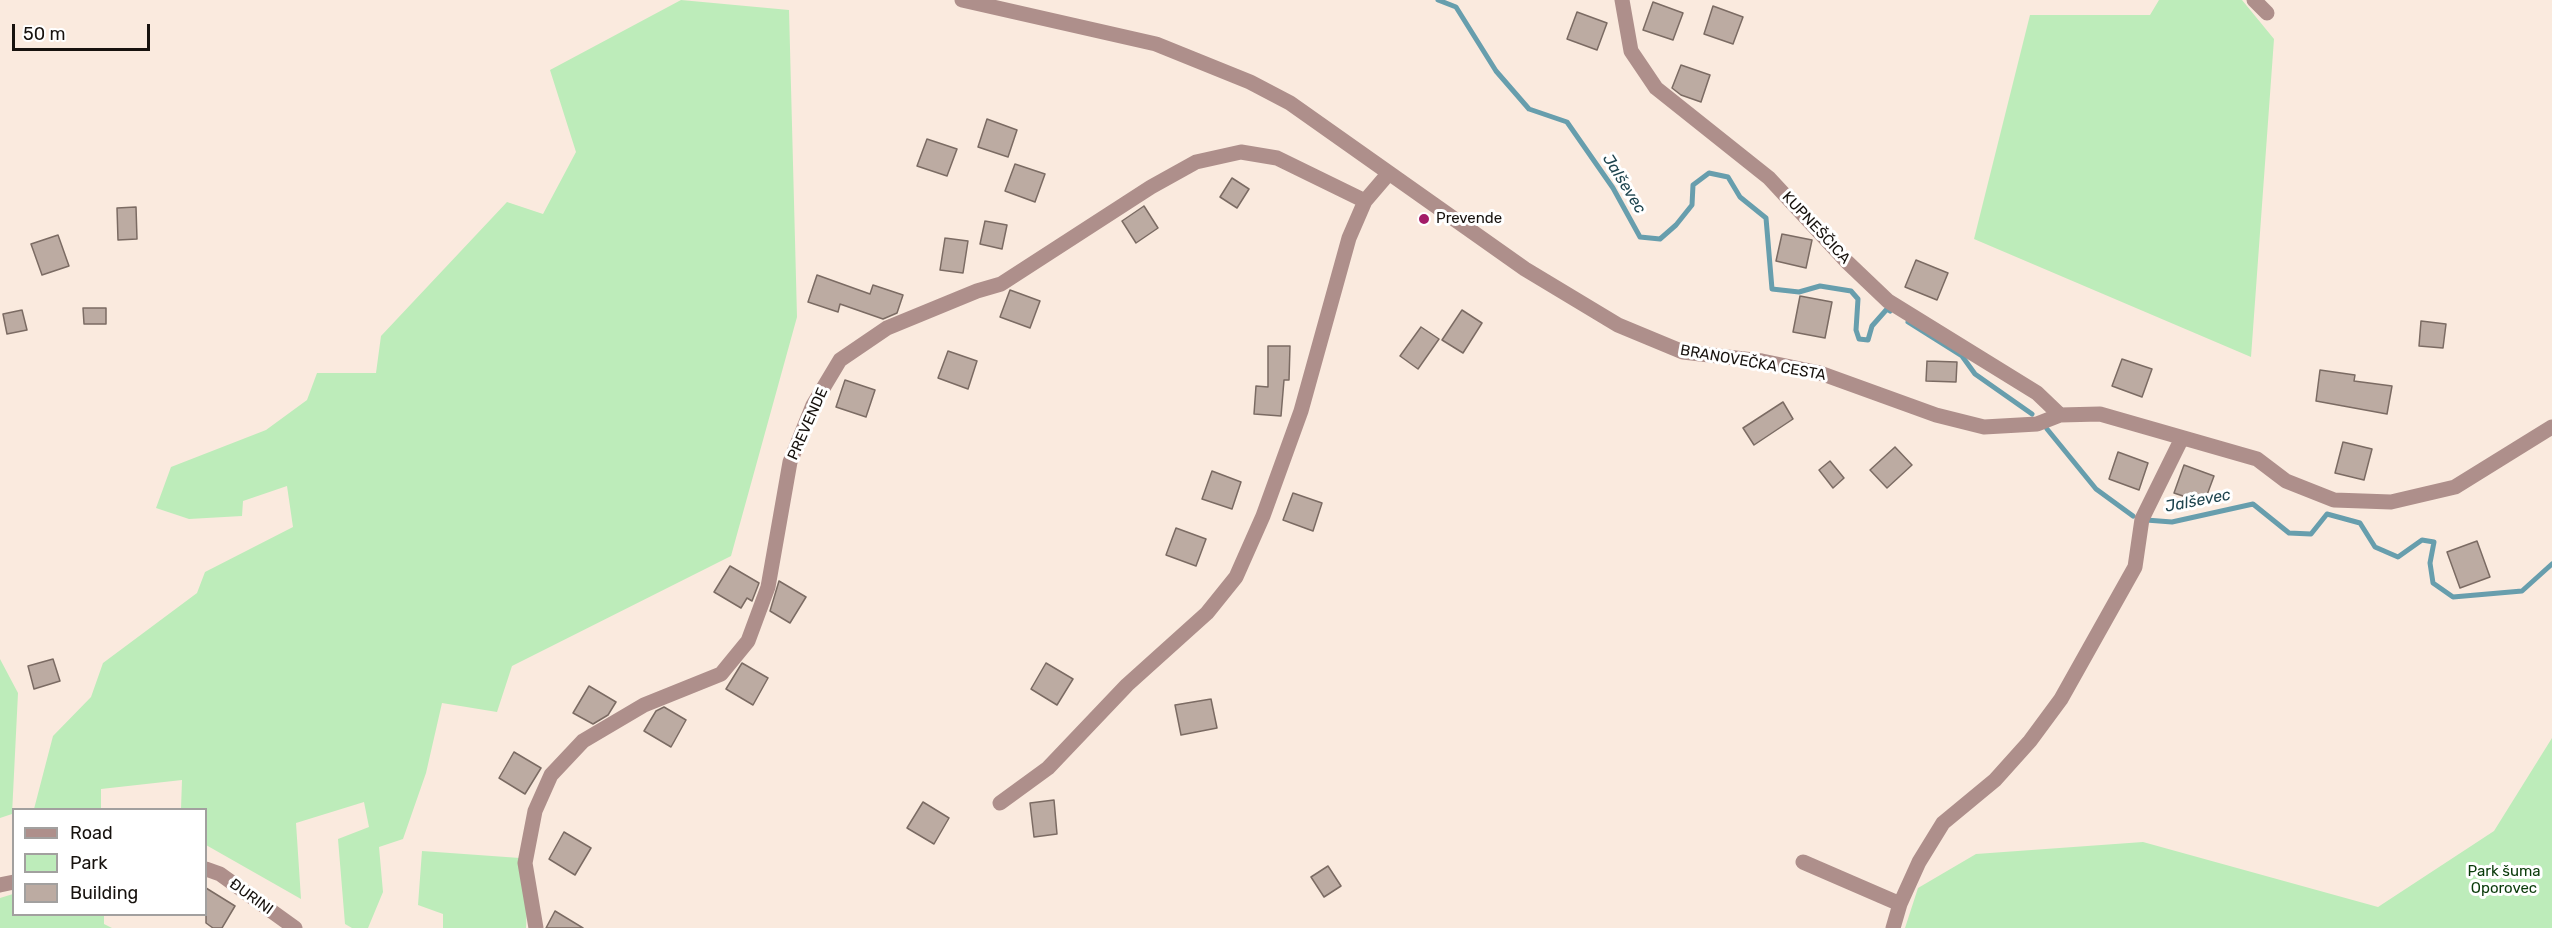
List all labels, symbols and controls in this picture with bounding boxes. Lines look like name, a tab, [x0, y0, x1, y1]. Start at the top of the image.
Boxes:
scale bar	[15, 12, 153, 50]
text: 50 m	[23, 23, 66, 45]
water label: Jalševec	[1598, 151, 1650, 217]
street label: KUPNEŠČICA	[1778, 188, 1854, 268]
place label: Prevende	[1436, 210, 1502, 228]
marker: Prevende	[1417, 212, 1431, 226]
street label: BRANOVEČKA CESTA	[1679, 341, 1827, 385]
street label: PREVENDE	[784, 385, 832, 463]
water label: Jalševec	[2164, 485, 2232, 517]
legend	[12, 808, 207, 916]
text: Road	[70, 822, 113, 844]
text: Park	[70, 852, 107, 874]
park label: Park šuma Oporovec	[2467, 863, 2541, 898]
street label: ĐURINI	[226, 875, 276, 919]
text: Building	[70, 882, 138, 904]

